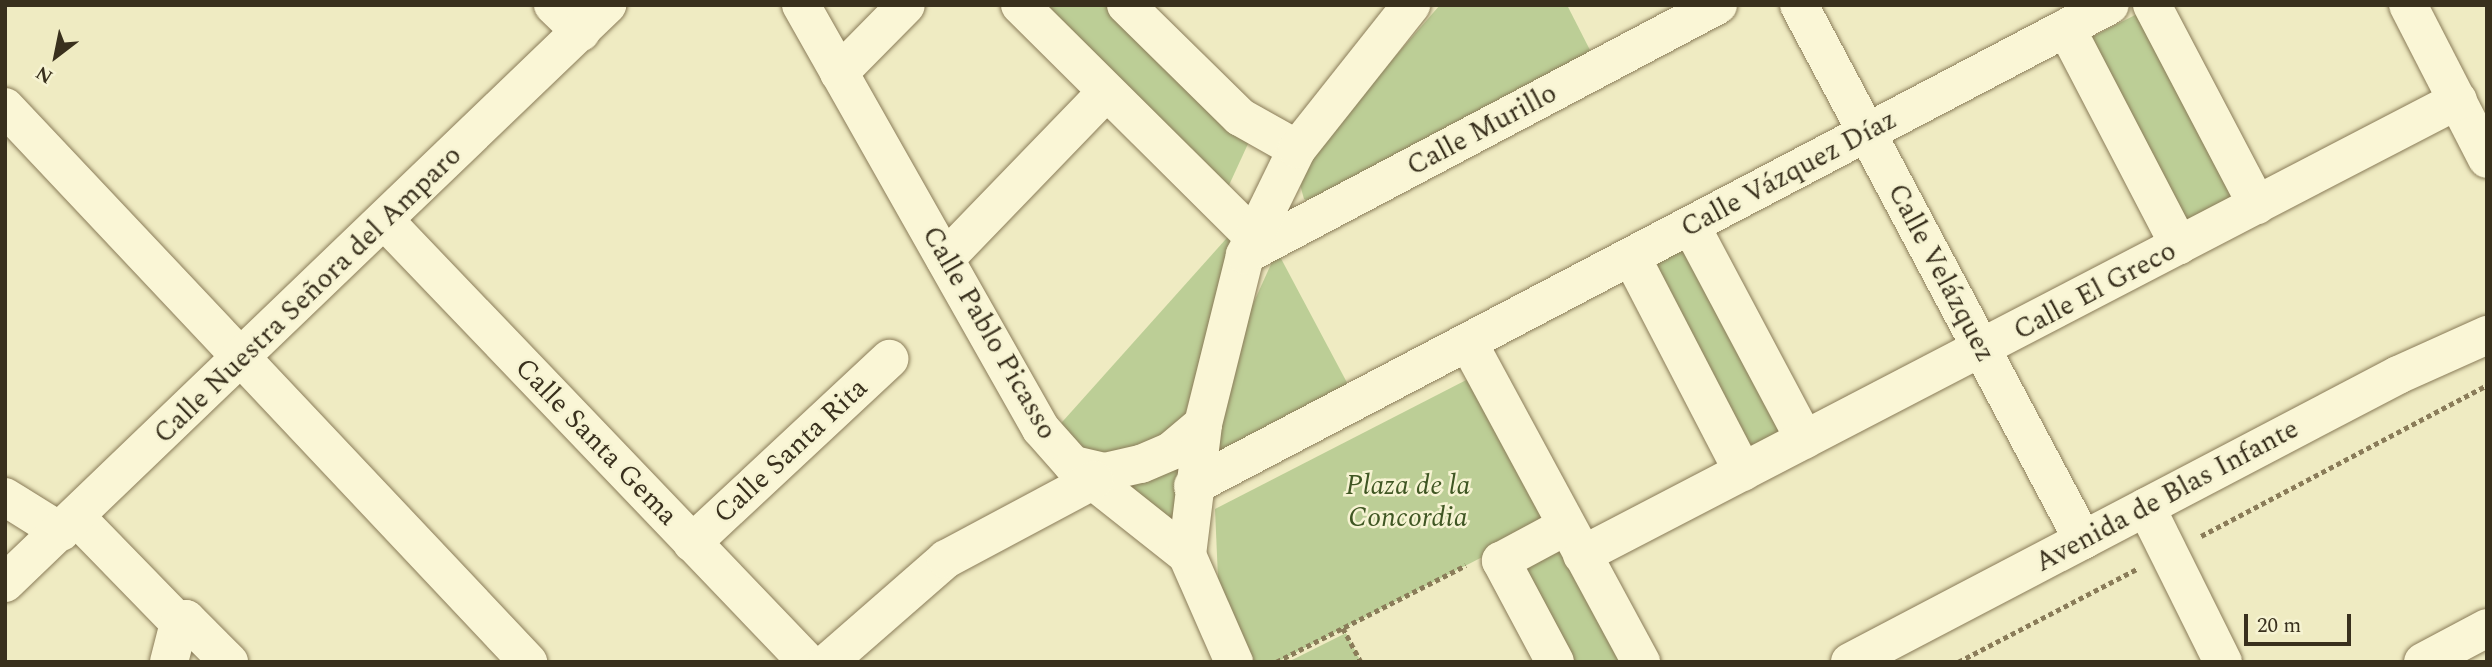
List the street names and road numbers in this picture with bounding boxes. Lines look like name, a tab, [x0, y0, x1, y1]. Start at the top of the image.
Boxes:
street label: Calle Murillo	[1401, 76, 1563, 184]
street label: Calle Vázquez Díaz	[1675, 103, 1903, 245]
street label: Calle Nuestra Señora del Amparo	[147, 139, 469, 451]
street label: Calle Velázquez	[1880, 178, 2002, 368]
street label: Calle Pablo Picasso	[914, 220, 1064, 446]
street label: Calle El Greco	[2008, 234, 2182, 348]
street label: Calle Santa Gema	[508, 351, 684, 533]
street label: Calle Santa Rita	[707, 371, 875, 531]
street label: Avenida de Blas Infante	[2029, 412, 2305, 580]

